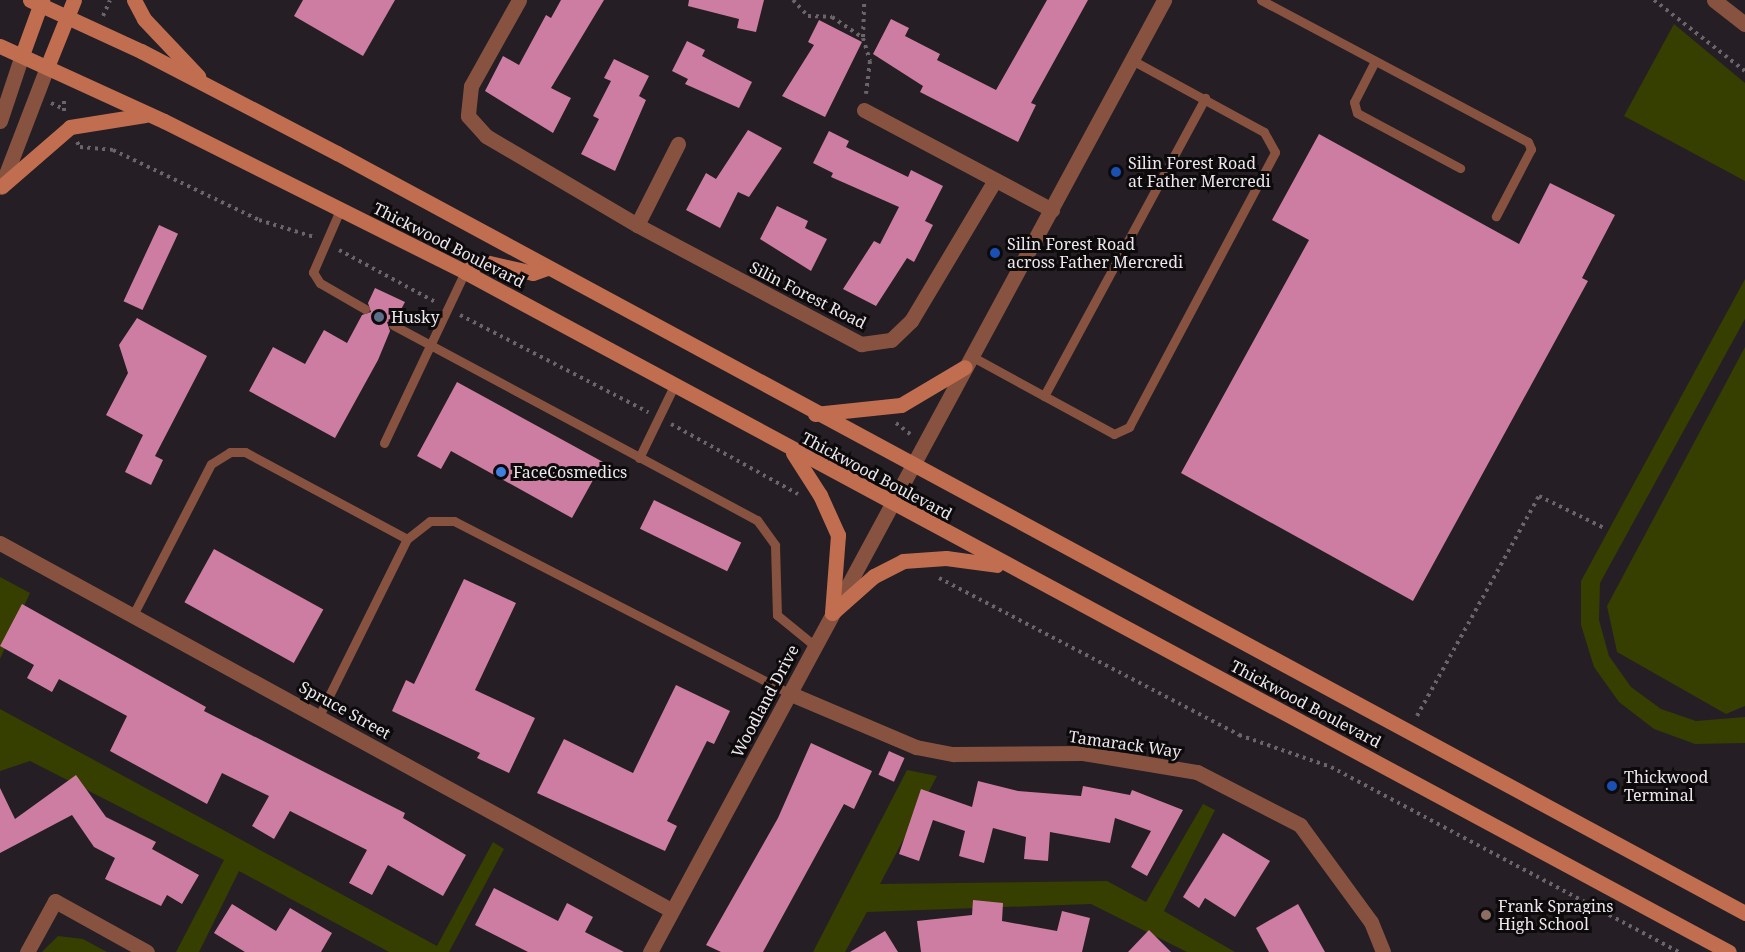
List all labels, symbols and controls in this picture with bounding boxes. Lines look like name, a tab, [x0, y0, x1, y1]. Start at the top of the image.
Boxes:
place label: Silin Forest Road at Father Mercredi	[1128, 153, 1271, 191]
marker: Silin Forest Road at Father Mercredi	[1109, 165, 1123, 179]
street label: Thickwood Boulevard	[370, 198, 528, 292]
place label: Silin Forest Road across Father Mercredi	[1007, 234, 1183, 272]
marker: Silin Forest Road across Father Mercredi	[988, 246, 1002, 260]
street label: Silin Forest Road	[747, 257, 869, 333]
place label: Husky	[391, 307, 439, 327]
marker: Husky	[372, 310, 386, 324]
street label: Thickwood Boulevard	[799, 428, 955, 524]
place label: FaceCosmedics	[513, 462, 627, 482]
marker: FaceCosmedics	[494, 465, 508, 479]
street label: Woodland Drive	[727, 642, 803, 760]
street label: Thickwood Boulevard	[1228, 656, 1384, 752]
street label: Spruce Street	[296, 677, 394, 743]
street label: Tamarack Way	[1067, 727, 1183, 761]
place label: Thickwood Terminal	[1624, 767, 1708, 805]
marker: Thickwood Terminal	[1605, 779, 1619, 793]
place label: Frank Spragins High School	[1498, 896, 1614, 934]
marker: Frank Spragins High School	[1479, 908, 1493, 922]

